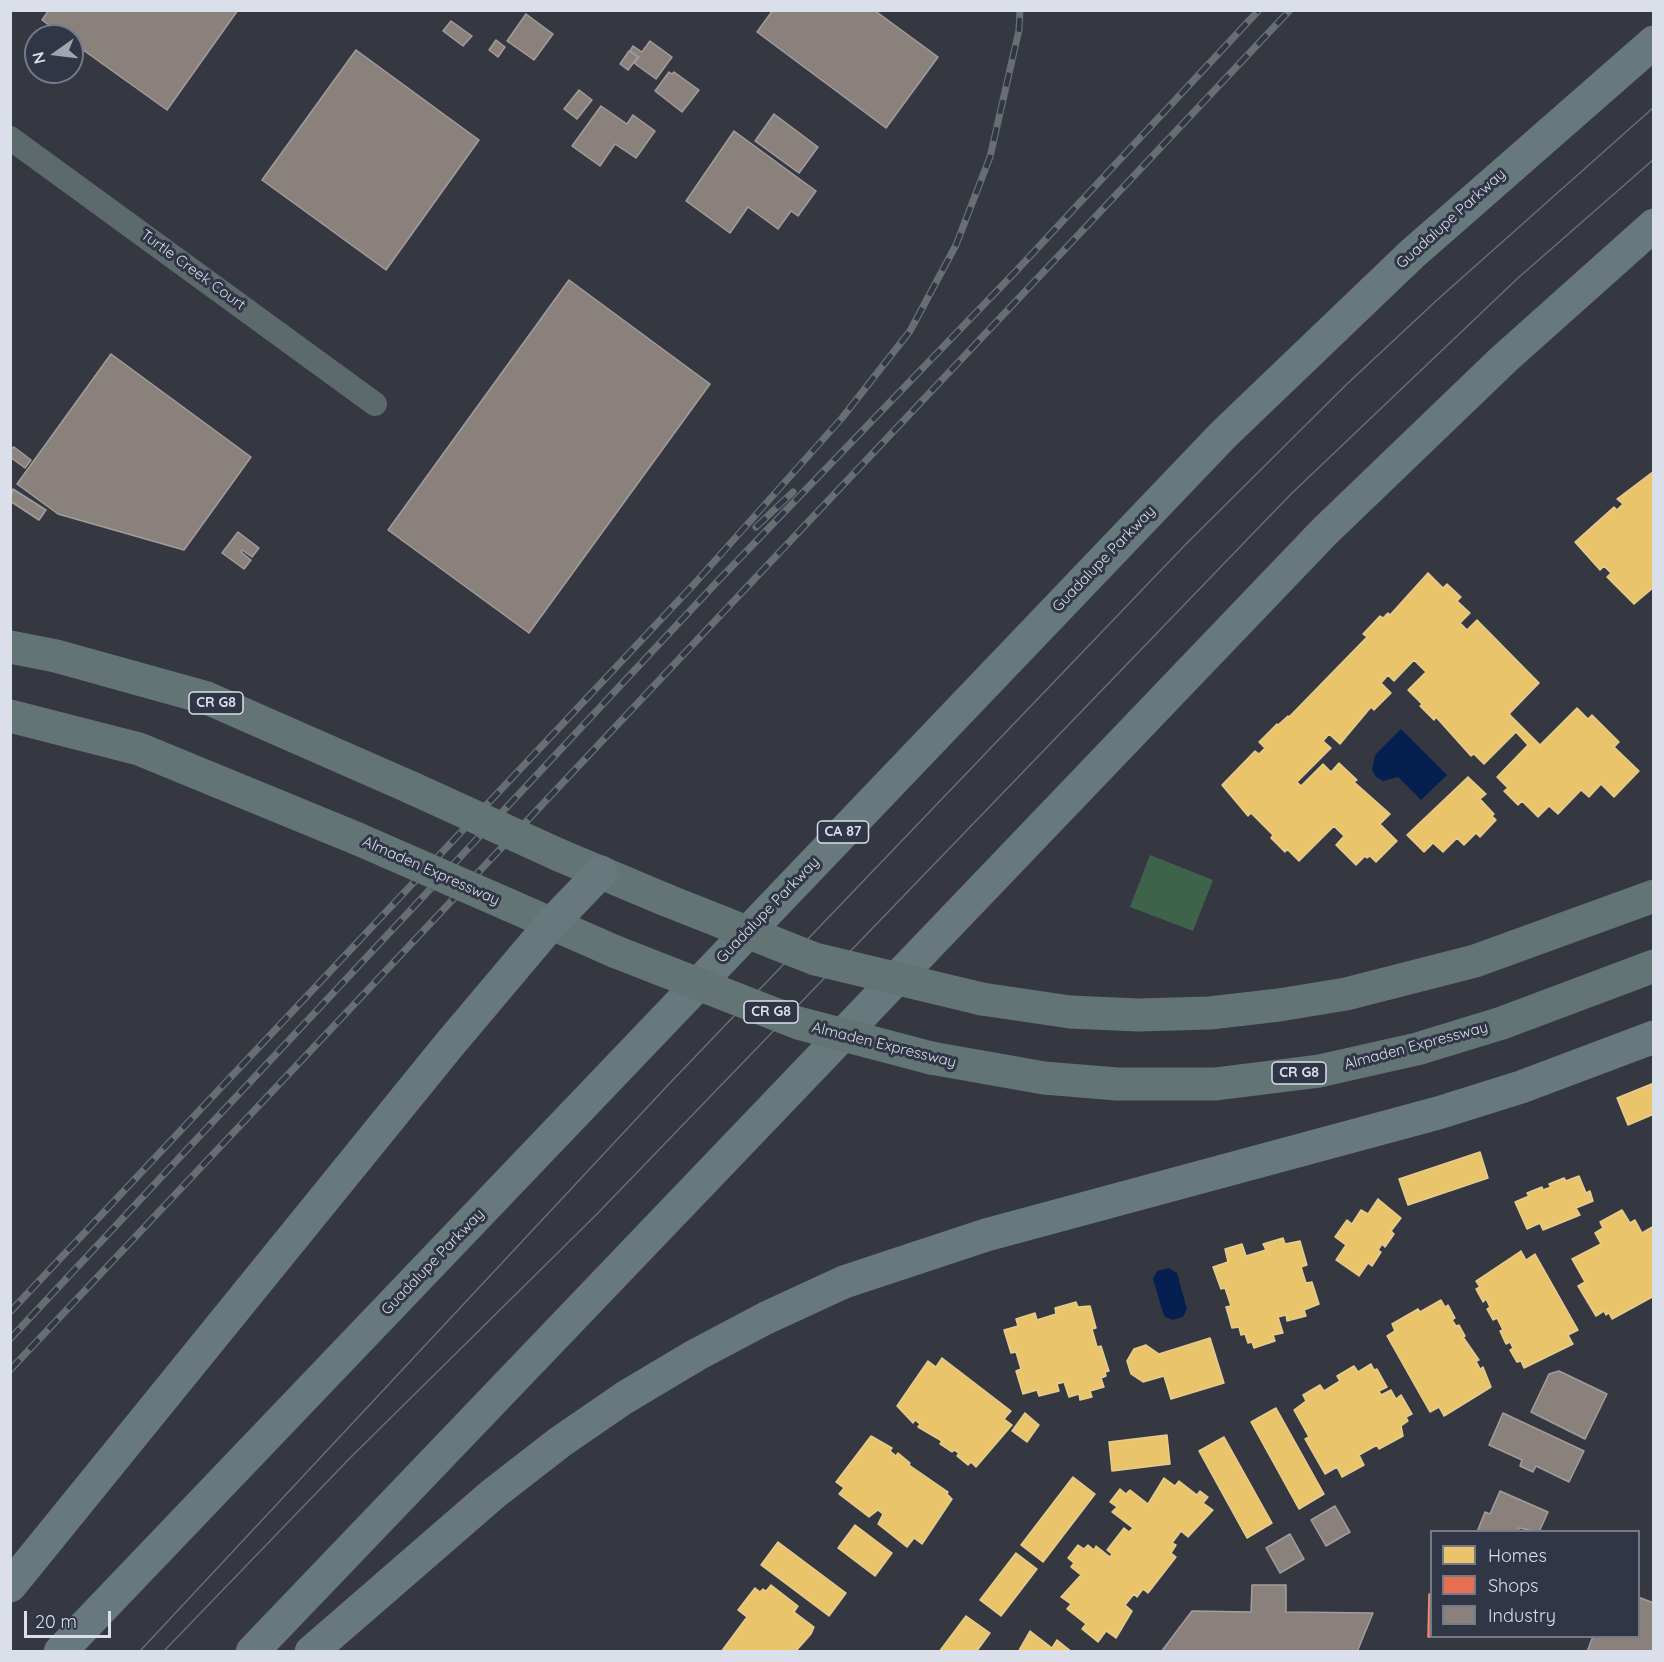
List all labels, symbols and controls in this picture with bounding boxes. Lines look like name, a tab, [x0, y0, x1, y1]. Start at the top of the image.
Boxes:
north arrow	[24, 24, 84, 84]
text: N	[27, 50, 50, 66]
street label: Guadalupe Parkway	[1393, 165, 1509, 273]
street label: Turtle Creek Court	[137, 226, 249, 314]
street label: Guadalupe Parkway	[1049, 502, 1159, 616]
road number: CR G8	[189, 692, 243, 714]
road number: CA 87	[818, 821, 868, 843]
street label: Almaden Expressway	[360, 833, 502, 909]
street label: Guadalupe Parkway	[713, 853, 823, 967]
road number: CR G8	[744, 1001, 798, 1023]
street label: Almaden Expressway	[810, 1018, 958, 1072]
street label: Almaden Expressway	[1342, 1018, 1490, 1074]
road number: CR G8	[1272, 1062, 1326, 1084]
street label: Guadalupe Parkway	[378, 1205, 488, 1319]
legend	[1430, 1530, 1640, 1638]
text: Homes	[1488, 1544, 1547, 1567]
text: Shops	[1488, 1574, 1539, 1597]
scale bar	[27, 1599, 114, 1637]
text: Industry	[1488, 1604, 1556, 1627]
text: 20 m	[35, 1610, 77, 1633]

